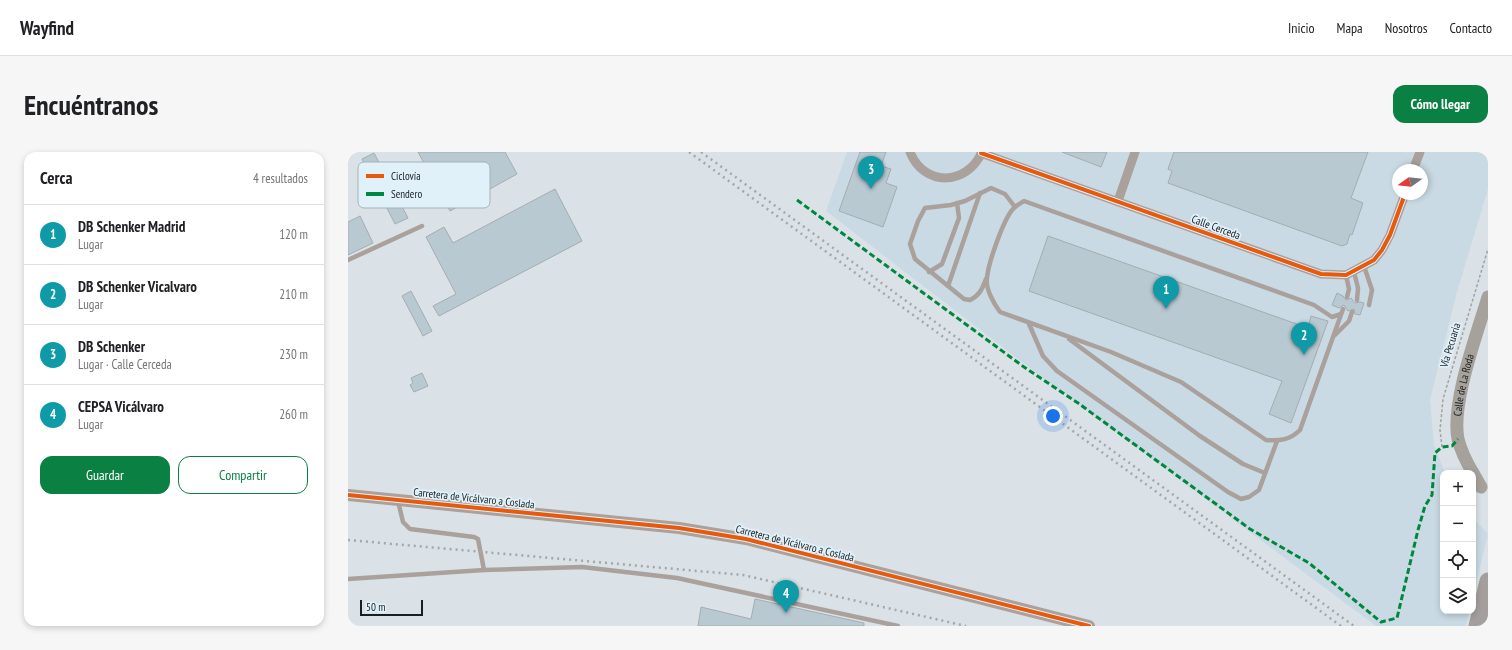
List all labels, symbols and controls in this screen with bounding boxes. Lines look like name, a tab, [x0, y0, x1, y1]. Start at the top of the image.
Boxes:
text: Wayfind	[20, 16, 74, 40]
text: Inicio	[1288, 19, 1315, 37]
text: Mapa	[1337, 19, 1363, 37]
text: Nosotros	[1385, 19, 1428, 37]
text: Contacto	[1450, 19, 1492, 37]
button: Cómo llegar	[1393, 85, 1488, 123]
text: Encuéntranos	[24, 86, 158, 123]
pin: 3	[858, 156, 884, 189]
legend	[358, 162, 490, 208]
north arrow	[1392, 164, 1428, 200]
text: Cerca	[40, 167, 73, 189]
text: Ciclovía	[391, 169, 421, 183]
text: 4 resultados	[253, 170, 308, 187]
text: Sendero	[391, 187, 422, 201]
street label: Calle Cerceda	[1190, 212, 1242, 242]
text: DB Schenker Madrid	[78, 217, 185, 236]
text: 1	[50, 226, 56, 243]
text: 120 m	[279, 226, 308, 243]
text: Lugar	[78, 236, 103, 253]
pin: 1	[1153, 276, 1179, 309]
text: DB Schenker Vicalvaro	[78, 277, 197, 296]
text: 2	[50, 286, 56, 303]
text: 210 m	[279, 286, 308, 303]
text: Lugar	[78, 296, 103, 313]
street label: Vía Pecuaria	[1436, 321, 1463, 370]
pin: 2	[1291, 322, 1317, 355]
text: DB Schenker	[78, 337, 145, 356]
text: 3	[50, 346, 56, 363]
text: 230 m	[279, 346, 308, 363]
street label: Calle de La Roda	[1450, 352, 1477, 417]
text: Lugar · Calle Cerceda	[78, 356, 172, 373]
text: CEPSA Vicálvaro	[78, 397, 164, 416]
text: 4	[50, 406, 56, 423]
text: 260 m	[279, 406, 308, 423]
your location	[1043, 406, 1063, 426]
text: Lugar	[78, 416, 103, 433]
button: Guardar	[40, 456, 170, 494]
button: Compartir	[178, 456, 308, 494]
map controls	[1440, 470, 1476, 614]
button: +	[1440, 470, 1476, 506]
street label: Carretera de Vicálvaro a Coslada	[413, 485, 535, 511]
button: −	[1440, 506, 1476, 542]
street label: Carretera de Vicálvaro a Coslada	[734, 521, 856, 565]
button: locate	[1440, 542, 1476, 578]
button: layers	[1440, 578, 1476, 614]
pin: 4	[773, 580, 799, 613]
scale bar	[360, 598, 423, 617]
text: 50 m	[366, 600, 385, 614]

